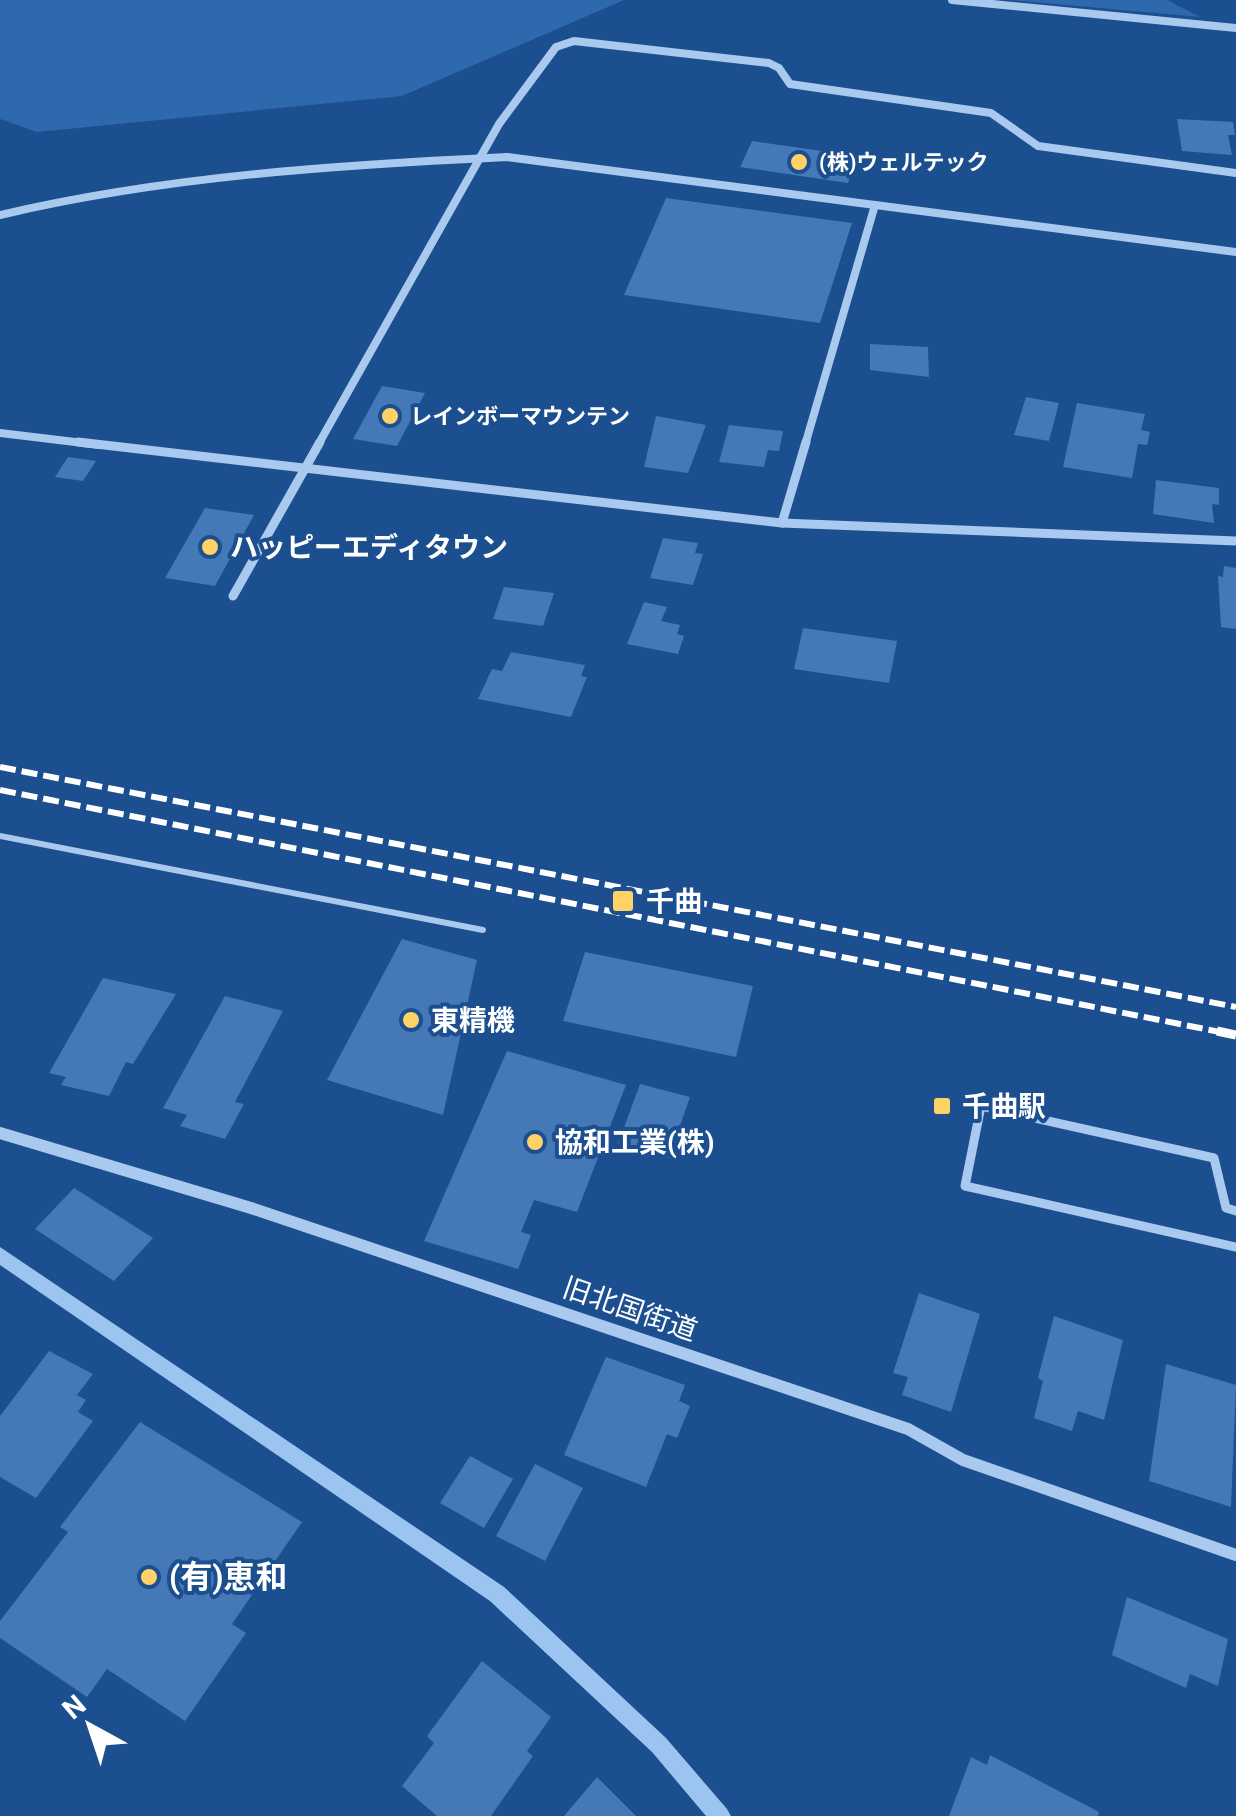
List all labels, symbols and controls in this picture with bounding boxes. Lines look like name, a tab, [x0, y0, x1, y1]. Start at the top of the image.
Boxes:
place label: (株)ウェルテック	[819, 150, 988, 175]
marker: (株)ウェルテック	[788, 151, 810, 173]
place label: レインボーマウンテン	[410, 404, 630, 429]
marker: レインボーマウンテン	[379, 405, 401, 427]
place label: ハッピーエディタウン	[230, 531, 508, 564]
marker: ハッピーエディタウン	[199, 536, 221, 558]
place label: 千曲	[646, 885, 702, 918]
marker: 千曲	[610, 888, 636, 914]
place label: 東精機	[431, 1004, 515, 1037]
marker: 東精機	[400, 1009, 422, 1031]
place label: 千曲駅	[962, 1090, 1046, 1123]
marker: 千曲駅	[931, 1095, 953, 1117]
place label: 協和工業(株)	[555, 1126, 715, 1159]
marker: 協和工業(株)	[524, 1131, 546, 1153]
street label: 旧北国街道	[558, 1271, 702, 1347]
place label: (有)恵和	[169, 1558, 287, 1596]
marker: (有)恵和	[138, 1566, 160, 1588]
north arrow	[40, 1676, 140, 1776]
text: N	[56, 1688, 92, 1726]

